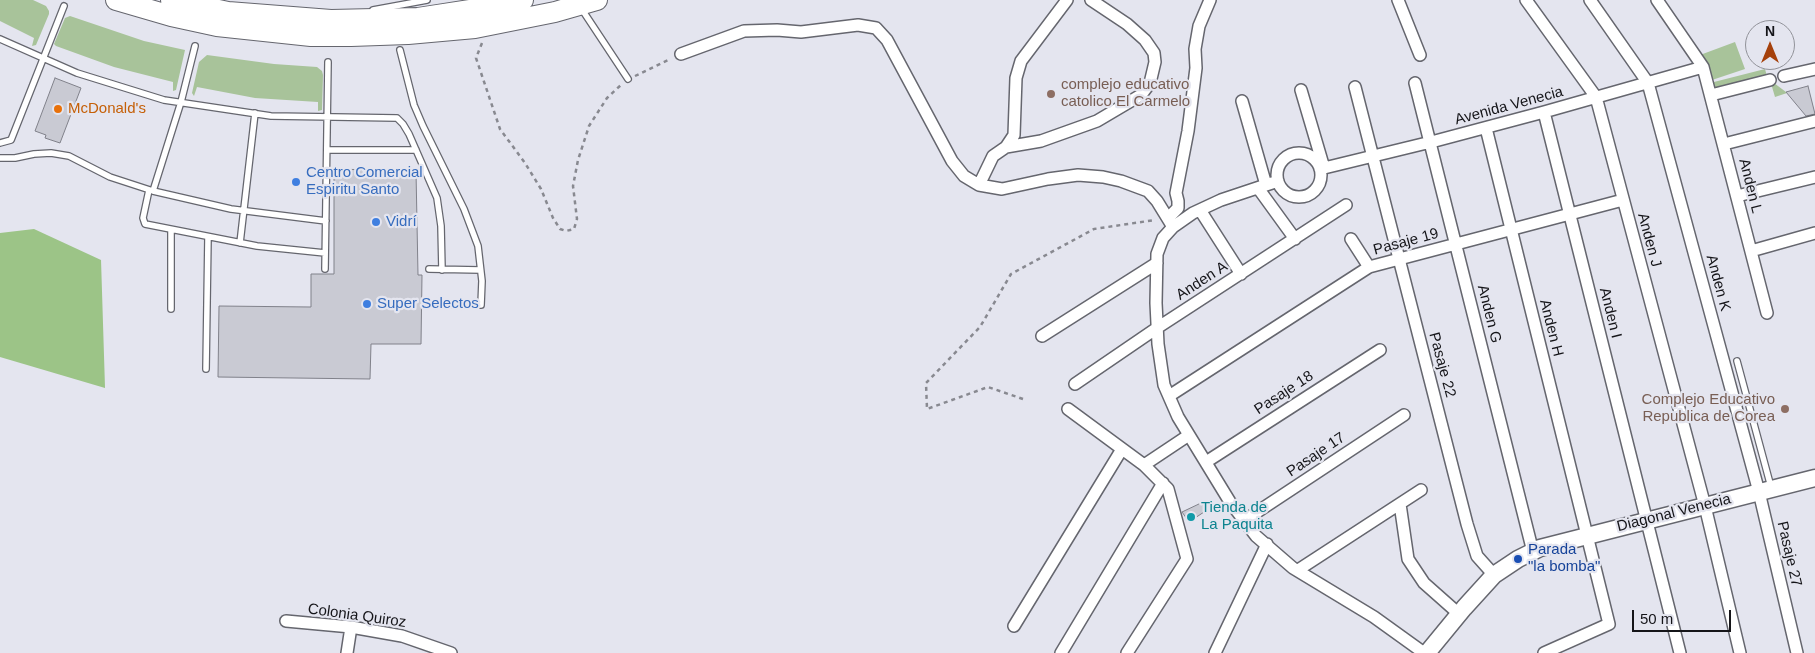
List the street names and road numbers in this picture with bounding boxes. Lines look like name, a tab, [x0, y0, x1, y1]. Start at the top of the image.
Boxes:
street label: Avenida Venecia	[1453, 83, 1565, 129]
street label: Anden L	[1735, 157, 1765, 215]
street label: Anden J	[1633, 211, 1665, 269]
street label: Pasaje 19	[1371, 225, 1441, 259]
street label: Anden K	[1702, 253, 1734, 313]
street label: Anden A	[1173, 258, 1231, 304]
street label: Anden G	[1473, 283, 1505, 345]
street label: Anden I	[1595, 286, 1625, 340]
street label: Anden H	[1535, 298, 1567, 358]
street label: Pasaje 22	[1425, 330, 1459, 400]
street label: Pasaje 18	[1251, 367, 1317, 419]
street label: Pasaje 17	[1283, 429, 1349, 481]
street label: Diagonal Venecia	[1615, 490, 1733, 536]
street label: Pasaje 27	[1773, 519, 1805, 589]
street label: Colonia Quiroz	[307, 600, 407, 632]

